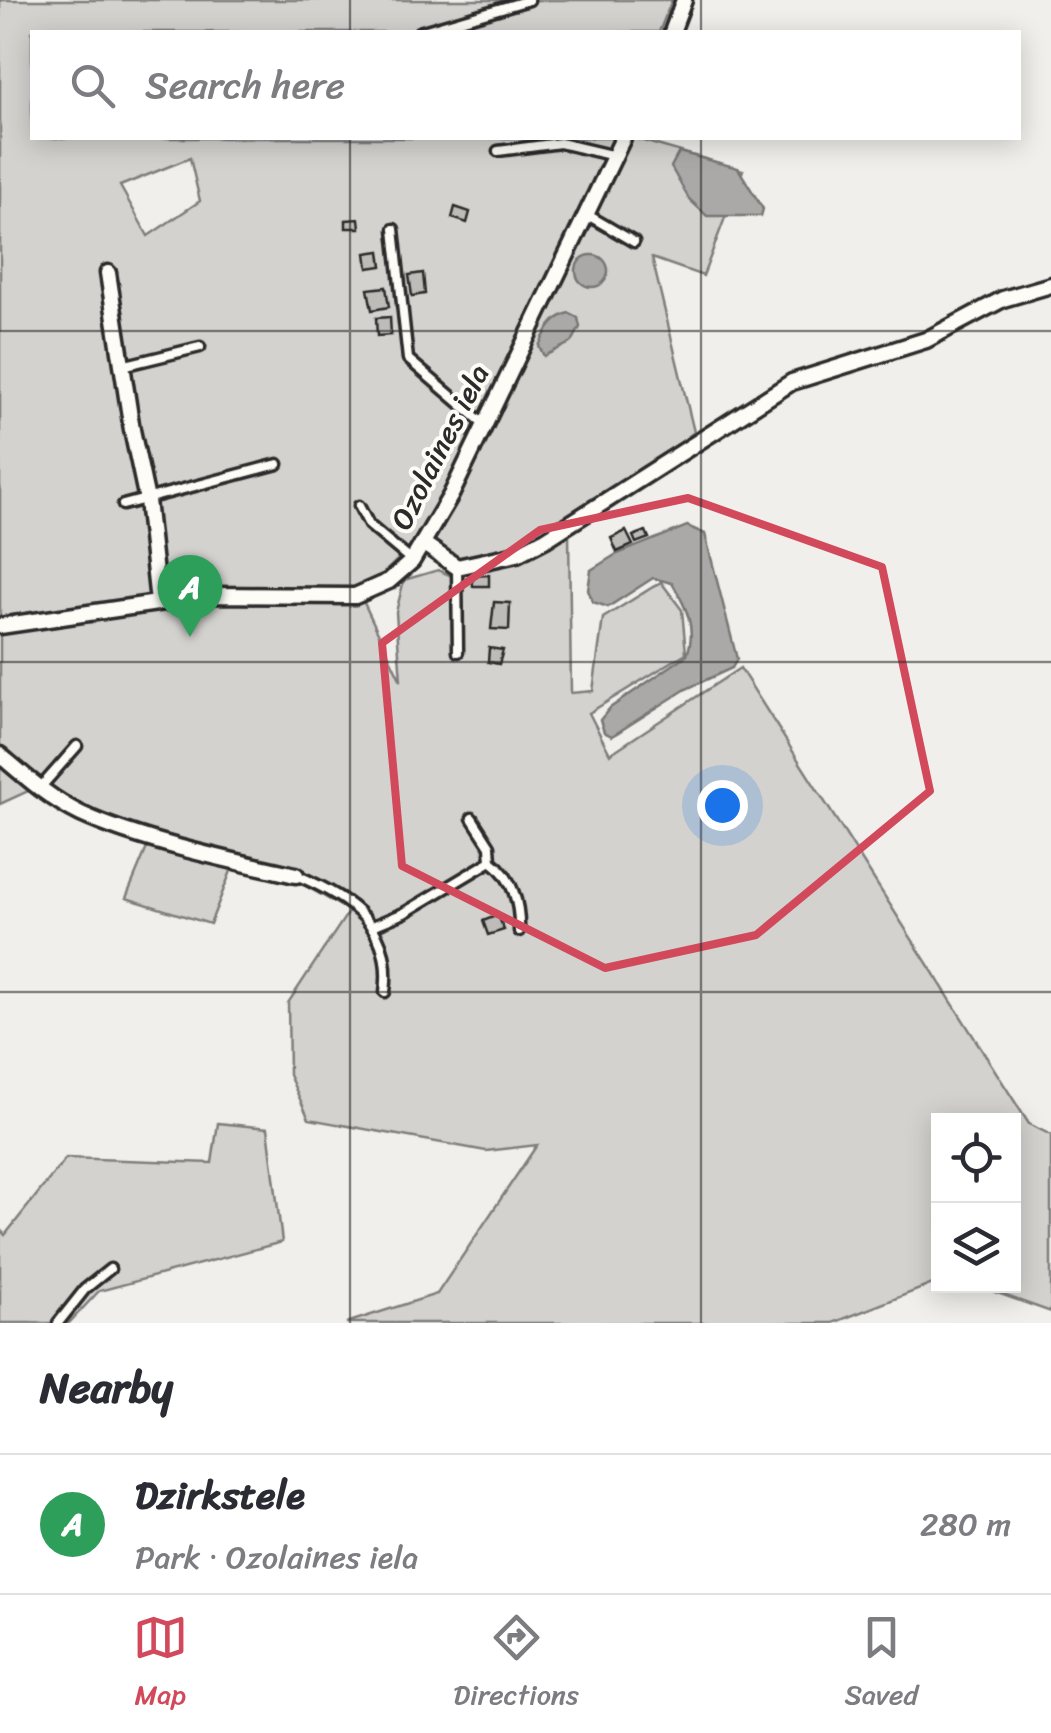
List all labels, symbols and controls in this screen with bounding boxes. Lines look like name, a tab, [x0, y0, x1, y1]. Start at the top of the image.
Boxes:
search box	[30, 30, 1021, 140]
text: Search here	[145, 52, 345, 119]
icon: search	[65, 58, 120, 113]
street label: Ozolaines iela	[375, 354, 505, 540]
pin: A	[158, 554, 222, 637]
your location	[697, 780, 748, 831]
map controls	[931, 1113, 1021, 1293]
button: locate	[931, 1113, 1021, 1203]
button: layers	[931, 1203, 1021, 1293]
text: Nearby	[40, 1351, 173, 1425]
text: Dzirkstele	[135, 1462, 305, 1529]
text: A	[62, 1496, 83, 1553]
text: 280 m	[920, 1496, 1011, 1553]
text: Park · Ozolaines iela	[135, 1529, 418, 1586]
tab: Map	[133, 1610, 188, 1719]
tab: Directions	[453, 1610, 579, 1719]
tab: Saved	[844, 1610, 918, 1719]

